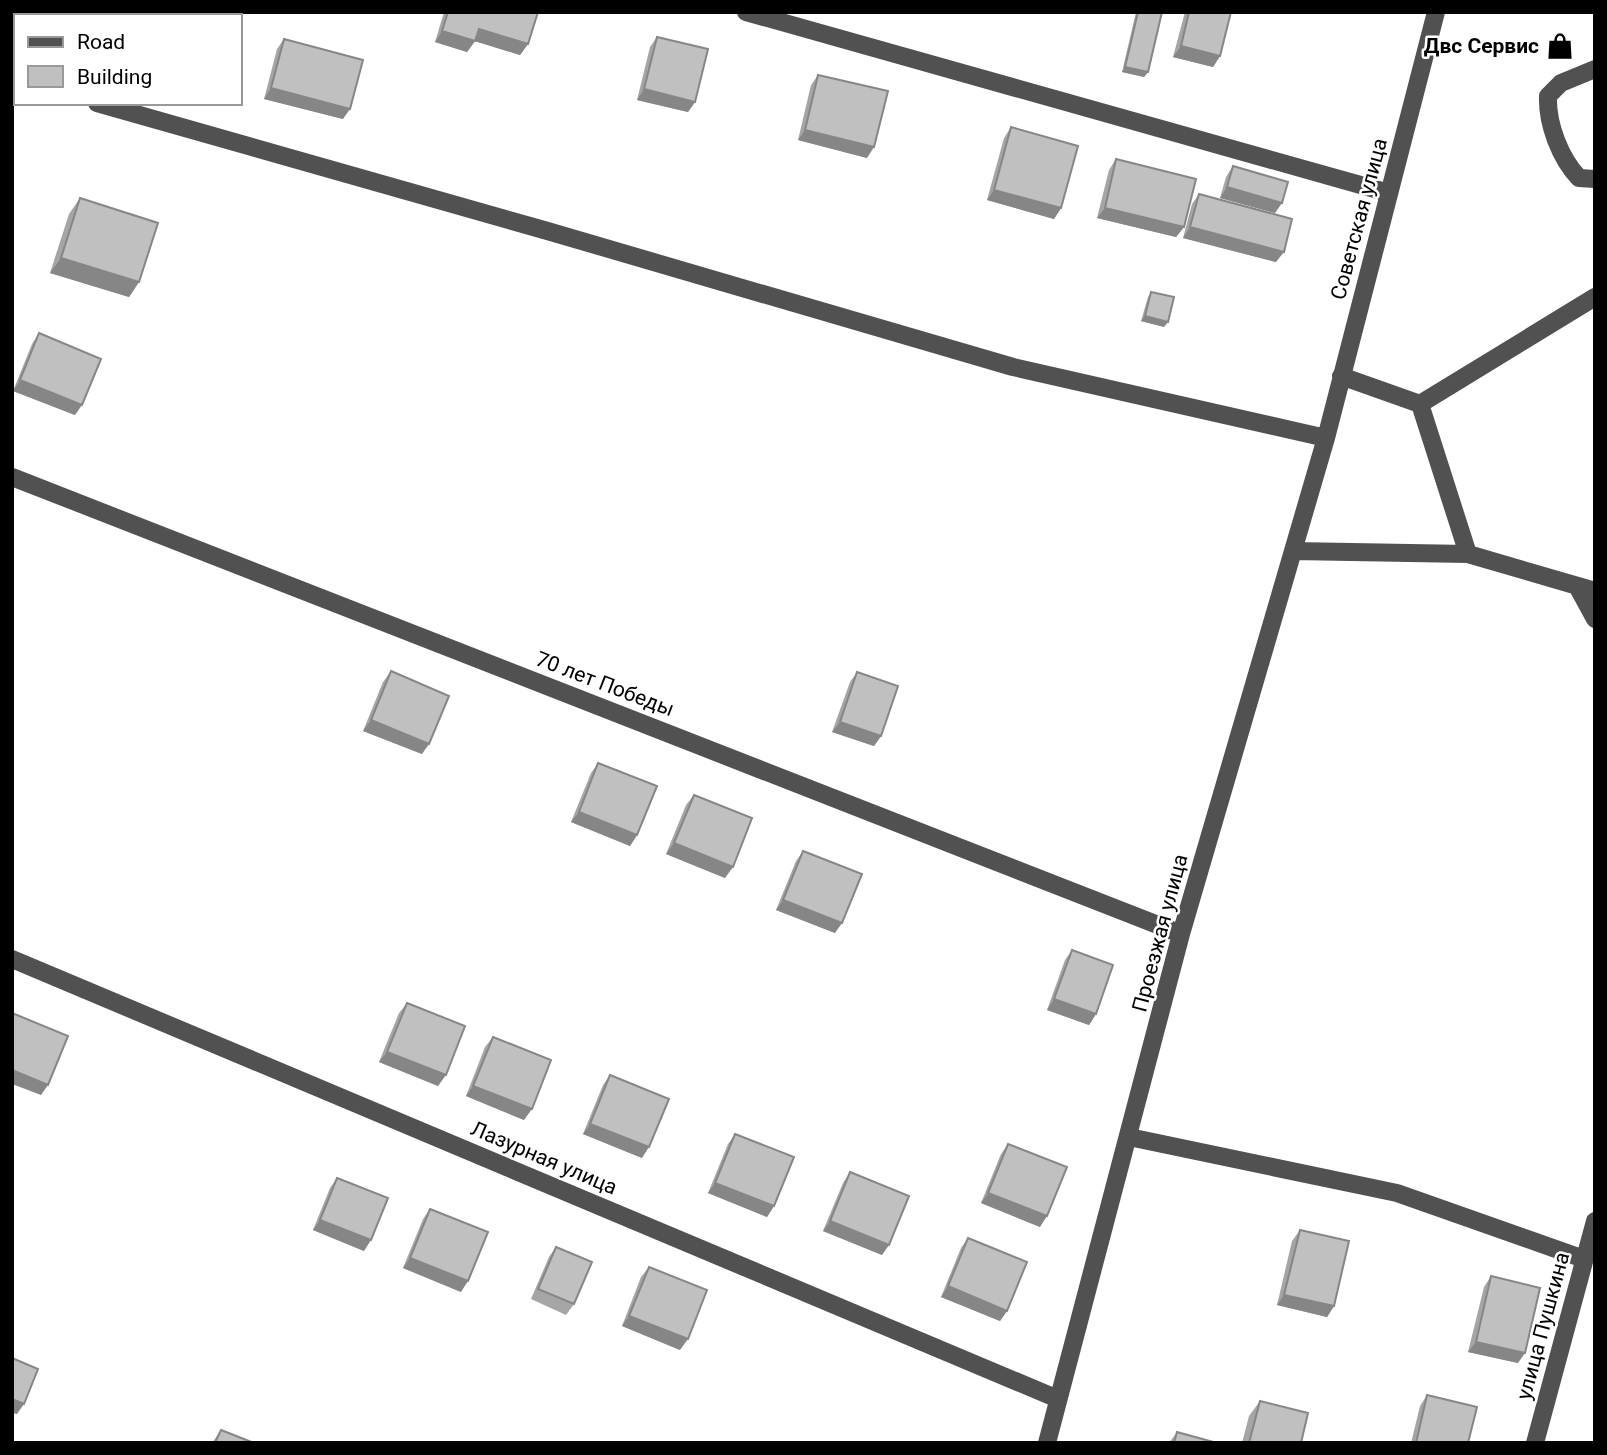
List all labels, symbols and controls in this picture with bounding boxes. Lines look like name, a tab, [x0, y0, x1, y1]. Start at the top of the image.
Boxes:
legend	[14, 14, 242, 105]
text: Road	[77, 30, 125, 54]
shop icon: Двс Сервис	[1545, 31, 1575, 61]
place label: Двс Сервис	[1424, 34, 1539, 58]
text: Building	[77, 65, 152, 89]
street label: Советская улица	[1326, 136, 1392, 302]
street label: 70 лет Победы	[533, 647, 677, 721]
street label: Проезжая улица	[1127, 851, 1193, 1015]
street label: Лазурная улица	[467, 1116, 621, 1200]
street label: улица Пушкина	[1512, 1250, 1574, 1402]

